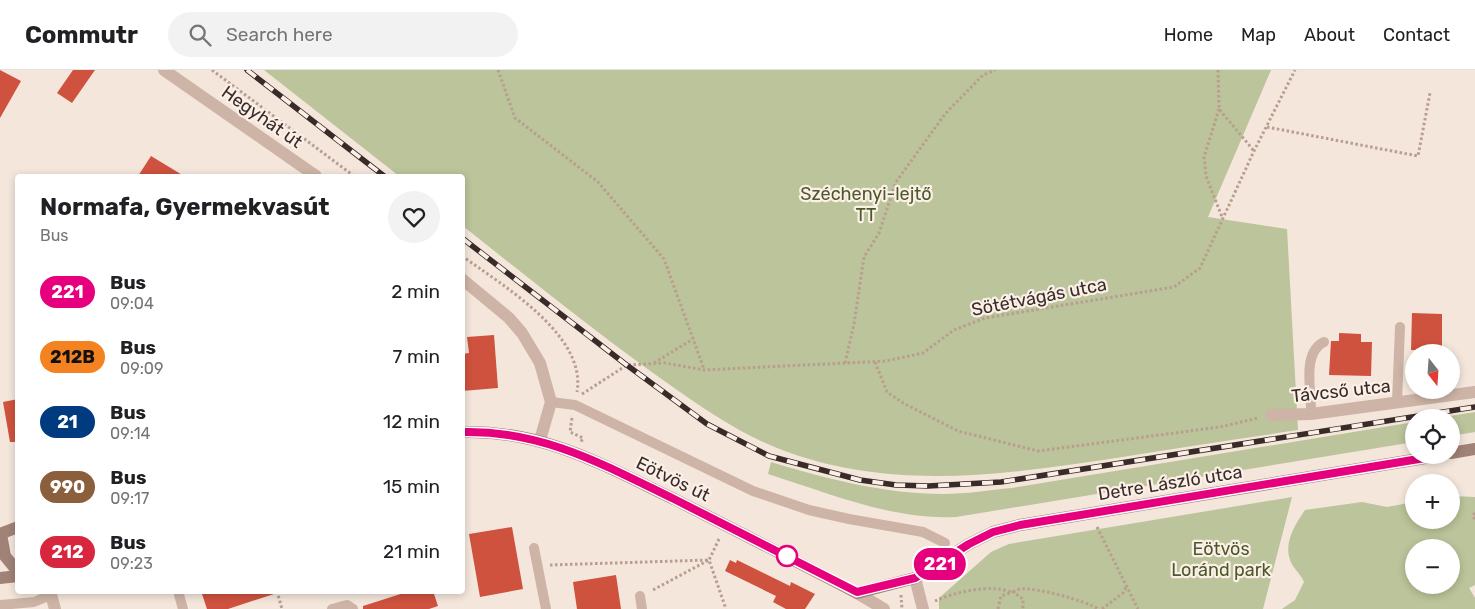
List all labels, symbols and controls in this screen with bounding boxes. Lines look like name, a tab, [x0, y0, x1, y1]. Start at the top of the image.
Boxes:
search box	[168, 12, 518, 57]
text: Commutr	[25, 21, 138, 49]
icon: search	[186, 21, 214, 49]
text: Search here	[226, 23, 333, 46]
text: Home	[1164, 24, 1213, 46]
text: Map	[1241, 24, 1276, 46]
text: About	[1304, 24, 1355, 46]
text: Contact	[1383, 24, 1450, 46]
street label: Hegyhát út	[217, 81, 307, 153]
park label: Széchenyi-lejtő TT	[800, 183, 932, 226]
button: heart	[388, 191, 440, 243]
text: Normafa, Gyermekvasút	[40, 193, 330, 221]
text: Bus	[40, 226, 68, 245]
text: Bus	[110, 271, 146, 294]
street label: Sötétvágás utca	[970, 273, 1108, 321]
text: 2 min	[391, 280, 440, 303]
text: 221	[51, 281, 84, 303]
text: 09:04	[110, 294, 154, 313]
text: Bus	[120, 336, 156, 359]
north arrow	[1405, 344, 1460, 399]
map controls	[1405, 344, 1460, 594]
text: 7 min	[393, 345, 440, 368]
text: 212B	[50, 346, 95, 368]
text: 09:09	[120, 359, 163, 378]
street label: Távcső utca	[1290, 375, 1392, 407]
text: Bus	[110, 401, 146, 424]
button: locate	[1405, 409, 1460, 464]
text: 12 min	[383, 410, 440, 433]
text: 21	[57, 411, 78, 433]
text: 09:14	[110, 424, 151, 443]
street label: Eötvös út	[632, 452, 714, 506]
street label: Detre László utca	[1096, 461, 1244, 505]
text: Bus	[110, 466, 146, 489]
button: +	[1405, 474, 1460, 529]
text: 15 min	[383, 475, 440, 498]
text: 990	[50, 476, 85, 498]
text: 09:17	[110, 489, 149, 508]
text: Bus	[110, 531, 146, 554]
park label: Eötvös Loránd park	[1171, 538, 1272, 581]
button: −	[1405, 539, 1460, 594]
text: 21 min	[383, 540, 440, 563]
text: 212	[51, 541, 84, 563]
unlabelled marker	[776, 545, 798, 567]
line badge: 221	[911, 548, 969, 580]
text: 221	[924, 553, 956, 575]
text: 09:23	[110, 554, 153, 573]

